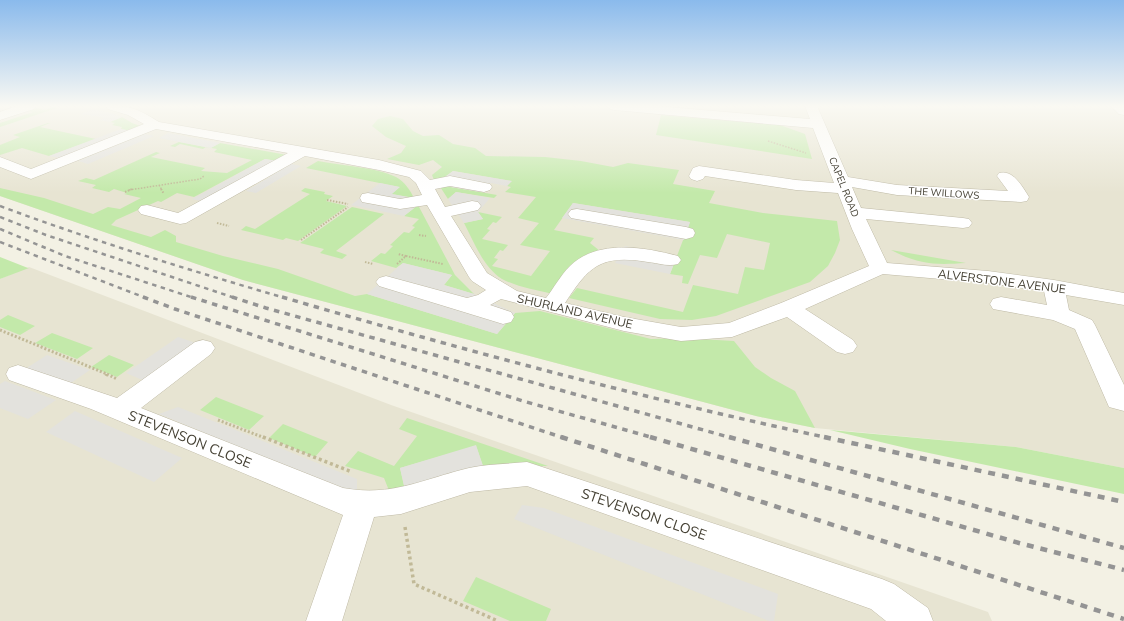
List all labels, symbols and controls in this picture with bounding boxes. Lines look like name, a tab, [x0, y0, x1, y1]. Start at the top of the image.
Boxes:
street label: CAPEL ROAD	[826, 155, 862, 219]
street label: THE WILLOWS	[908, 184, 980, 202]
street label: ALVERSTONE AVENUE	[937, 266, 1067, 296]
street label: SHURLAND AVENUE	[516, 290, 634, 332]
street label: STEVENSON CLOSE	[126, 406, 254, 472]
street label: STEVENSON CLOSE	[579, 484, 709, 544]

